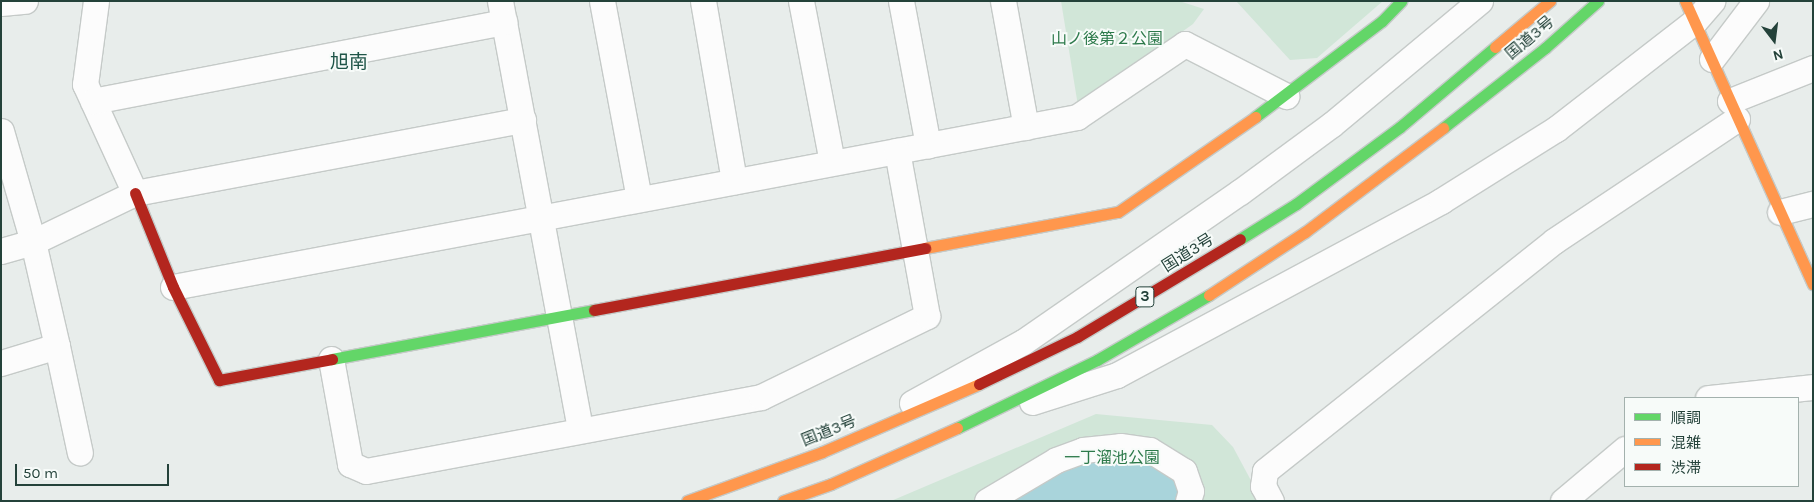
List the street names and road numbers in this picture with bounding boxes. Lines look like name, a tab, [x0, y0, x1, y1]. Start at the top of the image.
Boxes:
street label: 国道3号	[1502, 12, 1558, 64]
street label: 国道3号	[1159, 230, 1217, 276]
road number: 3	[1135, 284, 1155, 310]
street label: 国道3号	[799, 411, 859, 451]

